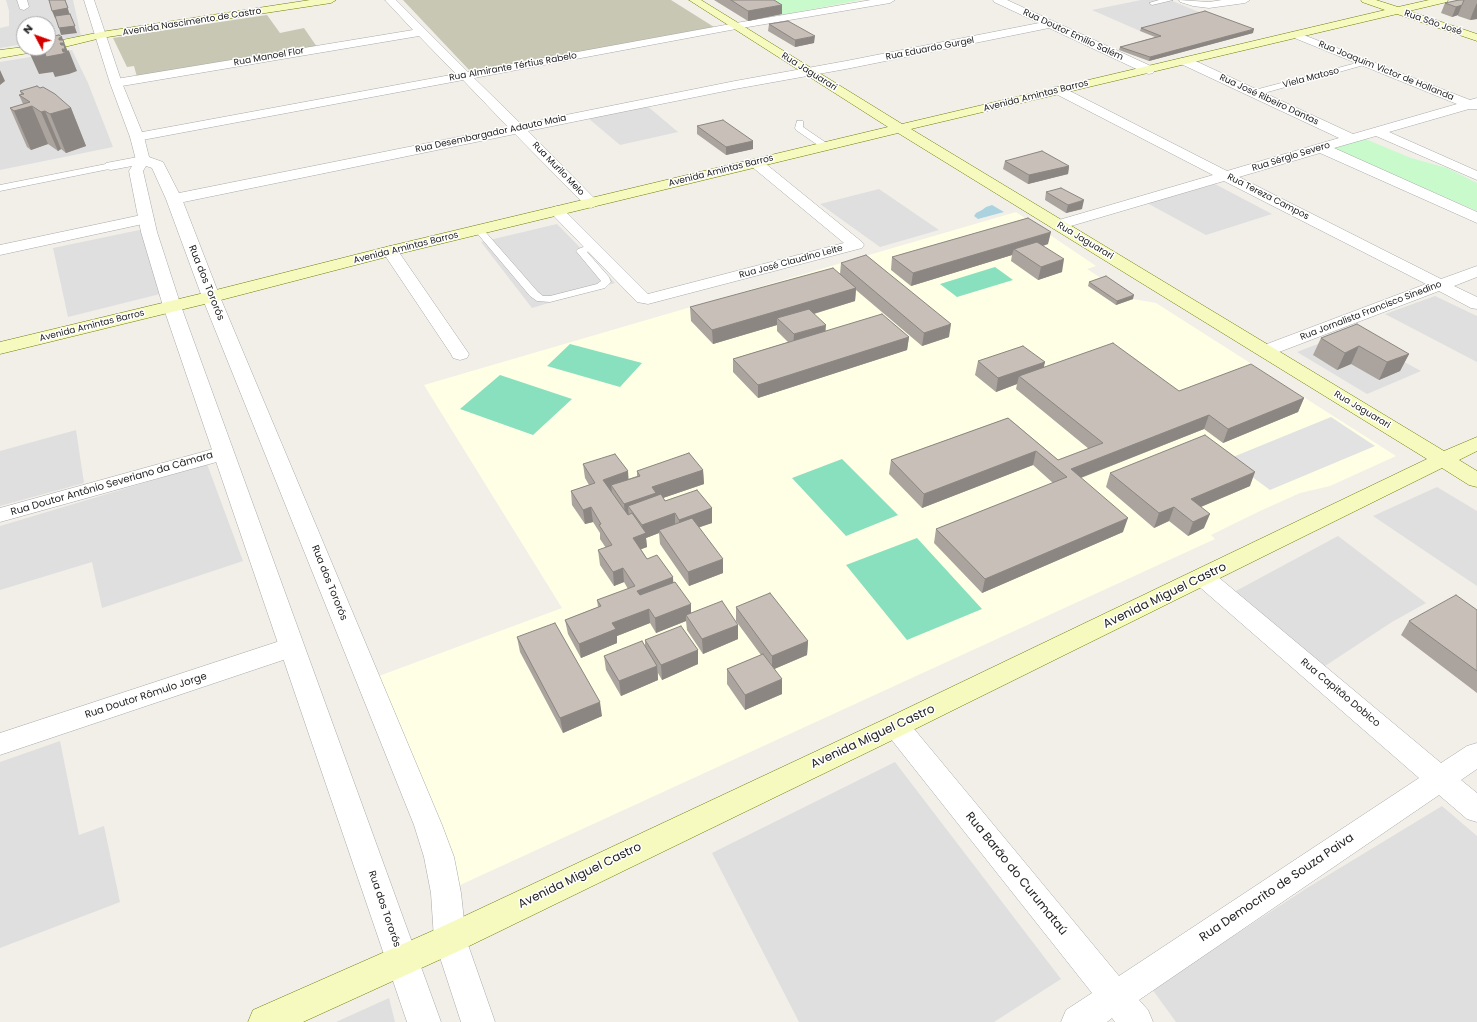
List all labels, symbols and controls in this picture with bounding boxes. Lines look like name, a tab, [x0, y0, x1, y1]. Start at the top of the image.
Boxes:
street label: Avenida Nascimento de Castro	[122, 6, 262, 38]
street label: Rua Doutor Emílio Salém	[1021, 7, 1125, 63]
street label: Rua São José	[1403, 8, 1463, 38]
north arrow	[16, 16, 56, 56]
text: N	[19, 20, 36, 37]
street label: Rua Eduardo Gurgel	[885, 35, 975, 63]
street label: Rua Joaquim Victor de Hollanda	[1317, 39, 1455, 103]
street label: Rua Manoel Flor	[233, 46, 305, 68]
street label: Rua Almirante Tértius Rabelo	[448, 50, 578, 84]
street label: Rua Jaguarari	[779, 51, 839, 93]
street label: Viela Matoso	[1282, 65, 1340, 91]
street label: Rua José Ribeiro Dantas	[1218, 72, 1320, 128]
street label: Avenida Amintas Barros	[982, 78, 1090, 114]
street label: Rua Desembargador Adauto Maia	[415, 113, 567, 155]
street label: Rua Murilo Melo	[530, 140, 586, 198]
street label: Rua Sérgio Severo	[1251, 140, 1331, 174]
street label: Avenida Amintas Barros	[667, 153, 775, 189]
street label: Rua Tereza Campos	[1225, 172, 1311, 222]
street label: Rua Jaguarari	[1055, 220, 1115, 262]
street label: Avenida Amintas Barros	[352, 230, 460, 266]
street label: Rua José Claudino Leite	[738, 243, 844, 281]
street label: Rua dos Tororós	[185, 244, 227, 322]
street label: Rua Jornalista Francisco Sinedino	[1299, 279, 1443, 343]
street label: Avenida Amintas Barros	[38, 308, 146, 344]
street label: Rua Jaguarari	[1332, 389, 1392, 431]
street label: Rua Doutor Antônio Severiano da Câmara	[9, 449, 215, 519]
street label: Rua dos Tororós	[308, 544, 350, 622]
street label: Avenida Miguel Castro	[1101, 560, 1229, 632]
street label: Rua Capitão Dobico	[1298, 656, 1382, 730]
street label: Rua Doutor Rômulo Jorge	[84, 671, 208, 721]
street label: Avenida Miguel Castro	[809, 702, 937, 772]
street label: Rua Barão do Curumataú	[962, 810, 1070, 938]
street label: Rua Democrito de Souza Paiva	[1197, 831, 1357, 945]
street label: Avenida Miguel Castro	[516, 840, 644, 912]
street label: Rua dos Tororós	[365, 869, 403, 949]

